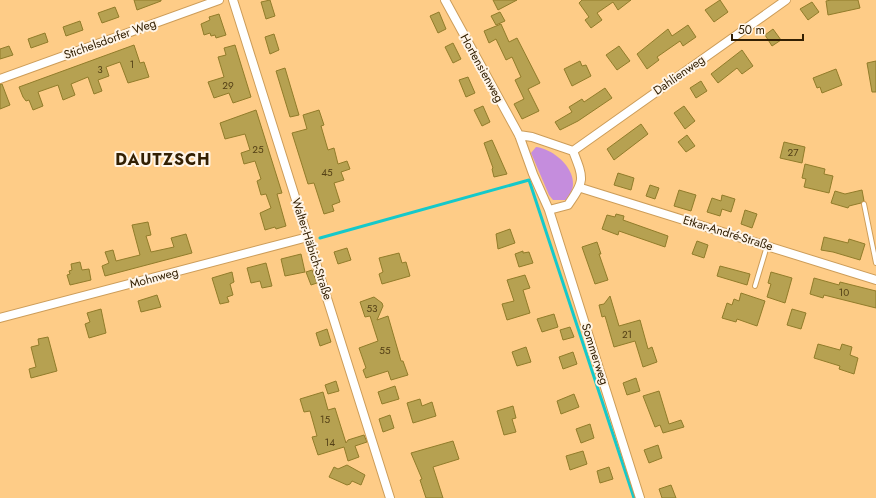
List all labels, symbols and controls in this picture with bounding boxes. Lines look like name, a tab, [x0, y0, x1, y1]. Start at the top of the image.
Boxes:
street label: Stichelsdorfer Weg	[61, 14, 159, 64]
scale bar	[732, 16, 803, 42]
text: 50 m	[738, 21, 765, 39]
street label: Hortensienweg	[456, 30, 508, 106]
street label: Dahlienweg	[649, 51, 709, 99]
house number: 1	[130, 57, 134, 72]
house number: 3	[97, 62, 103, 77]
house number: 29	[222, 78, 234, 93]
house number: 25	[252, 142, 264, 157]
house number: 27	[788, 145, 799, 160]
district label: DAUTZSCH	[115, 148, 211, 171]
house number: 45	[321, 165, 333, 180]
street label: Walter-Häbich-Straße	[287, 196, 337, 302]
street label: Etkar-André-Straße	[681, 211, 775, 255]
street label: Mohnweg	[128, 263, 180, 293]
house number: 10	[839, 285, 849, 300]
house number: 53	[366, 301, 378, 316]
street label: Sommerweg	[577, 321, 613, 387]
house number: 21	[622, 327, 632, 342]
house number: 55	[379, 343, 391, 358]
house number: 15	[320, 412, 330, 427]
house number: 14	[325, 435, 335, 450]

